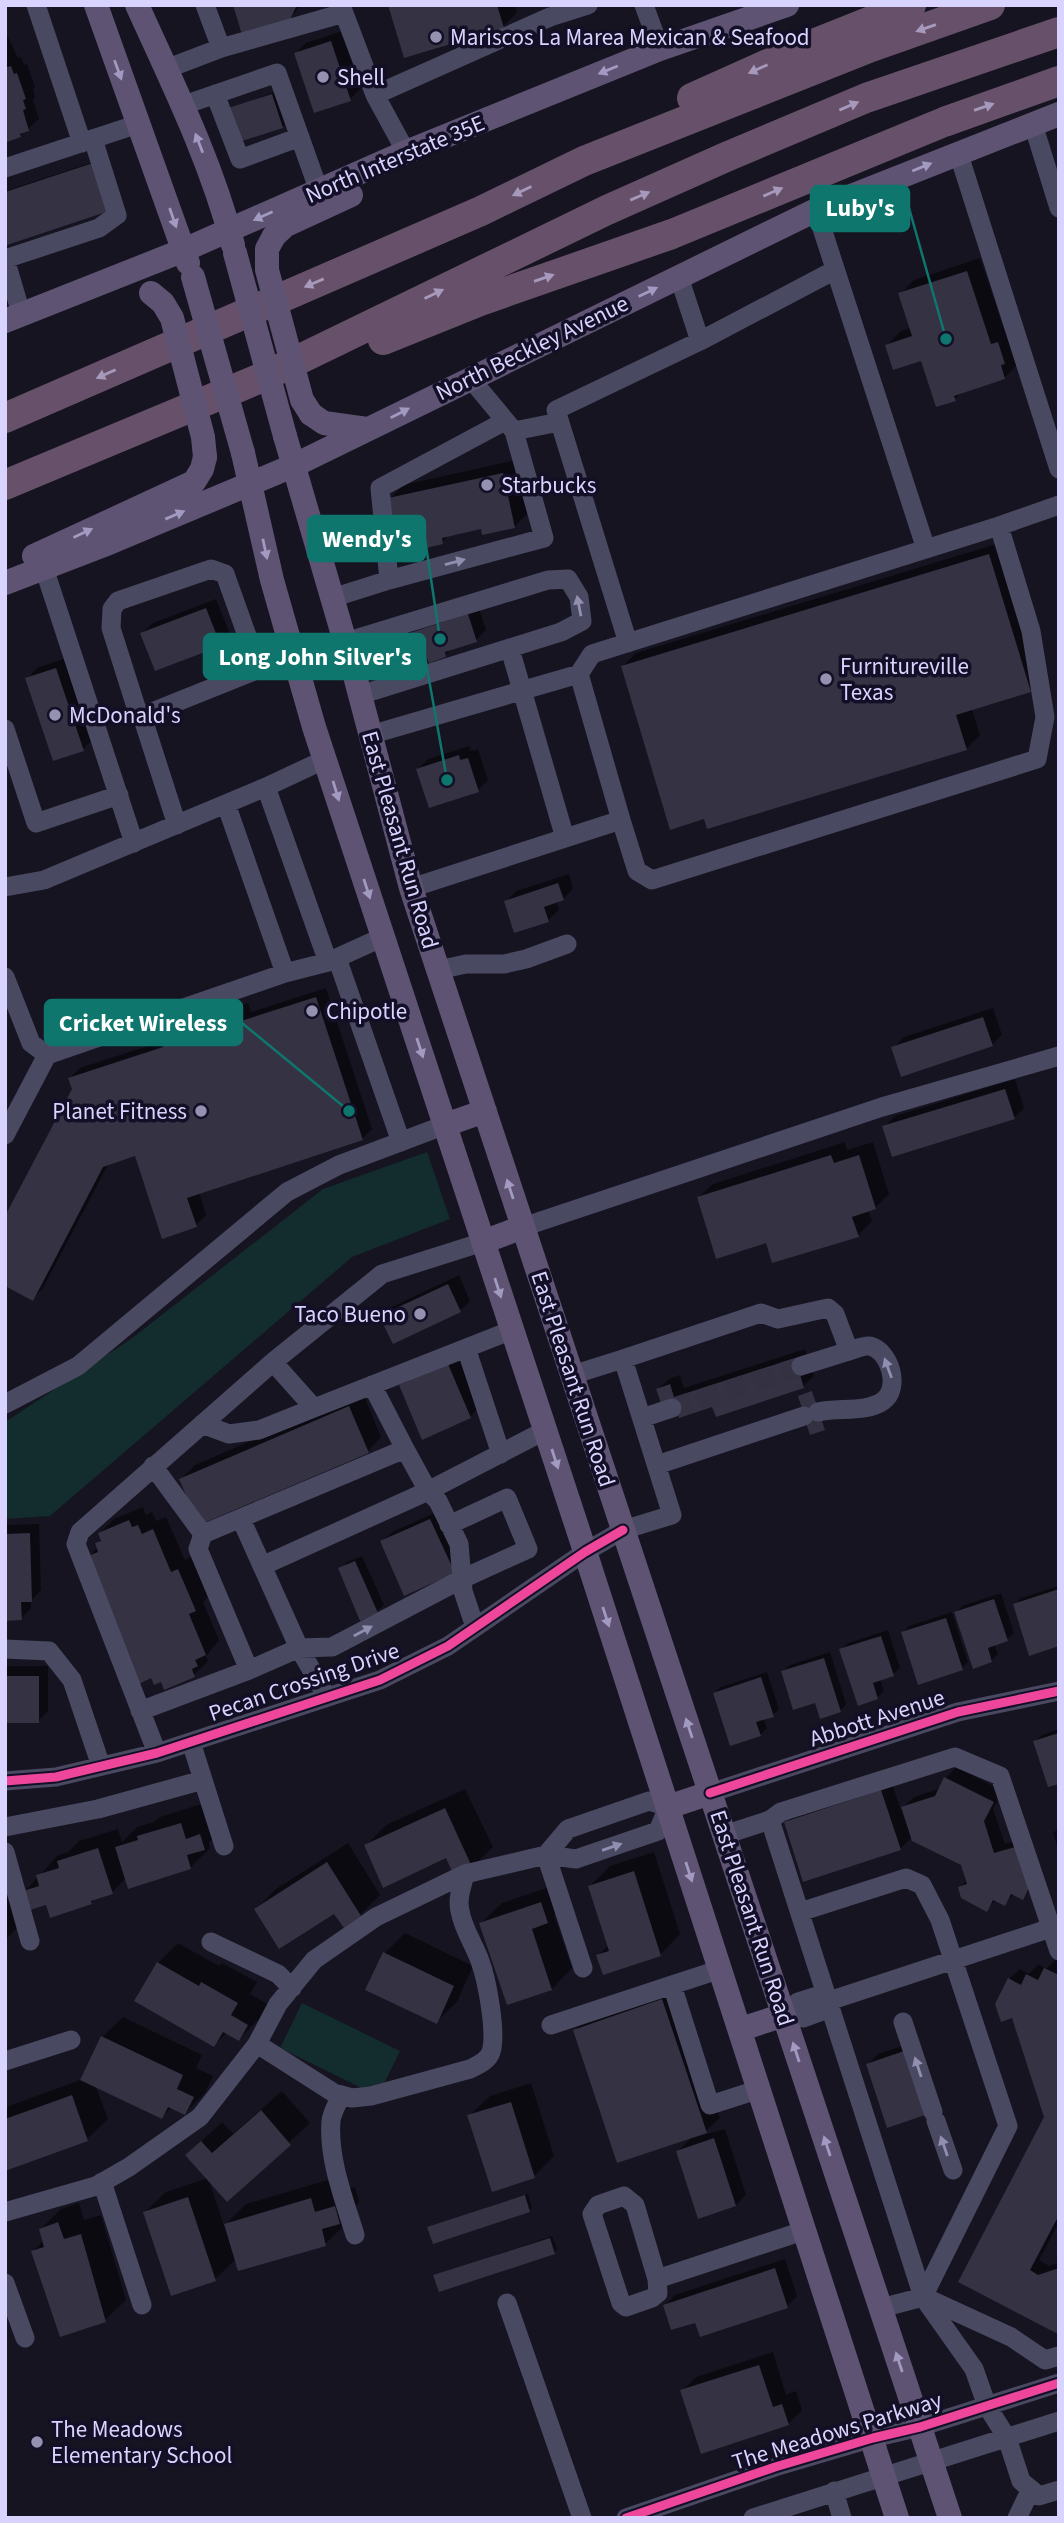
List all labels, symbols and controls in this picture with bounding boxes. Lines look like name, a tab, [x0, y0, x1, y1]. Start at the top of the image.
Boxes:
place label: Mariscos La Marea Mexican & Seafood	[450, 21, 810, 54]
one-way arrow	[915, 23, 936, 34]
marker: Mariscos La Marea Mexican & Seafood	[428, 29, 444, 45]
one-way arrow	[113, 59, 124, 80]
place label: Shell	[337, 61, 385, 94]
one-way arrow	[747, 64, 768, 75]
one-way arrow	[597, 65, 618, 76]
marker: Shell	[315, 69, 331, 85]
one-way arrow	[838, 100, 859, 111]
one-way arrow	[974, 101, 995, 112]
street label: North Interstate 35E	[300, 106, 490, 212]
one-way arrow	[194, 133, 205, 154]
one-way arrow	[912, 161, 933, 172]
one-way arrow	[512, 185, 532, 196]
one-way arrow	[763, 186, 783, 198]
callout: Luby's	[811, 186, 909, 231]
one-way arrow	[629, 190, 650, 201]
text: Luby's	[825, 191, 895, 226]
one-way arrow	[168, 208, 179, 229]
one-way arrow	[253, 210, 273, 222]
one-way arrow	[534, 273, 555, 284]
one-way arrow	[304, 277, 324, 289]
one-way arrow	[638, 286, 658, 297]
street label: North Beckley Avenue	[430, 287, 634, 409]
one-way arrow	[424, 288, 444, 299]
one-way arrow	[96, 368, 116, 380]
one-way arrow	[390, 408, 410, 419]
place label: Starbucks	[501, 469, 596, 502]
marker: Starbucks	[479, 477, 495, 493]
one-way arrow	[165, 509, 185, 521]
callout: Wendy's	[308, 516, 425, 561]
text: Wendy's	[322, 522, 412, 557]
one-way arrow	[73, 527, 93, 539]
one-way arrow	[260, 538, 271, 560]
one-way arrow	[445, 557, 466, 567]
one-way arrow	[573, 595, 584, 617]
callout: Long John Silver's	[204, 634, 425, 679]
text: Long John Silver's	[218, 640, 412, 675]
place label: Furnitureville Texas	[840, 650, 969, 709]
marker: Furnitureville Texas	[818, 671, 834, 687]
place label: McDonald's	[69, 699, 181, 732]
marker: McDonald's	[47, 707, 63, 723]
street label: East Pleasant Run Road	[353, 727, 447, 953]
one-way arrow	[331, 781, 341, 802]
one-way arrow	[362, 878, 373, 899]
place label: Chipotle	[326, 995, 407, 1028]
callout: Cricket Wireless	[45, 1000, 242, 1045]
marker: Chipotle	[304, 1003, 320, 1019]
text: Cricket Wireless	[59, 1006, 227, 1041]
one-way arrow	[415, 1038, 425, 1059]
place label: Planet Fitness	[52, 1095, 187, 1128]
marker: Planet Fitness	[193, 1103, 209, 1119]
one-way arrow	[504, 1178, 515, 1199]
street label: East Pleasant Run Road	[523, 1267, 623, 1491]
one-way arrow	[494, 1277, 504, 1298]
place label: Taco Bueno	[294, 1298, 406, 1331]
marker: Taco Bueno	[412, 1306, 428, 1322]
one-way arrow	[882, 1357, 893, 1378]
one-way arrow	[550, 1449, 561, 1470]
one-way arrow	[602, 1607, 612, 1628]
one-way arrow	[353, 1625, 373, 1637]
street label: Pecan Crossing Drive	[204, 1634, 404, 1730]
street label: Abbott Avenue	[805, 1681, 949, 1755]
one-way arrow	[683, 1718, 694, 1739]
street label: East Pleasant Run Road	[702, 1806, 802, 2030]
one-way arrow	[601, 1841, 622, 1852]
one-way arrow	[685, 1862, 695, 1883]
one-way arrow	[790, 2041, 801, 2062]
one-way arrow	[912, 2056, 923, 2077]
one-way arrow	[821, 2135, 832, 2156]
one-way arrow	[938, 2135, 949, 2156]
one-way arrow	[893, 2351, 904, 2372]
street label: The Meadows Parkway	[728, 2383, 946, 2479]
place label: The Meadows Elementary School	[51, 2413, 232, 2472]
marker: The Meadows Elementary School	[29, 2434, 45, 2450]

